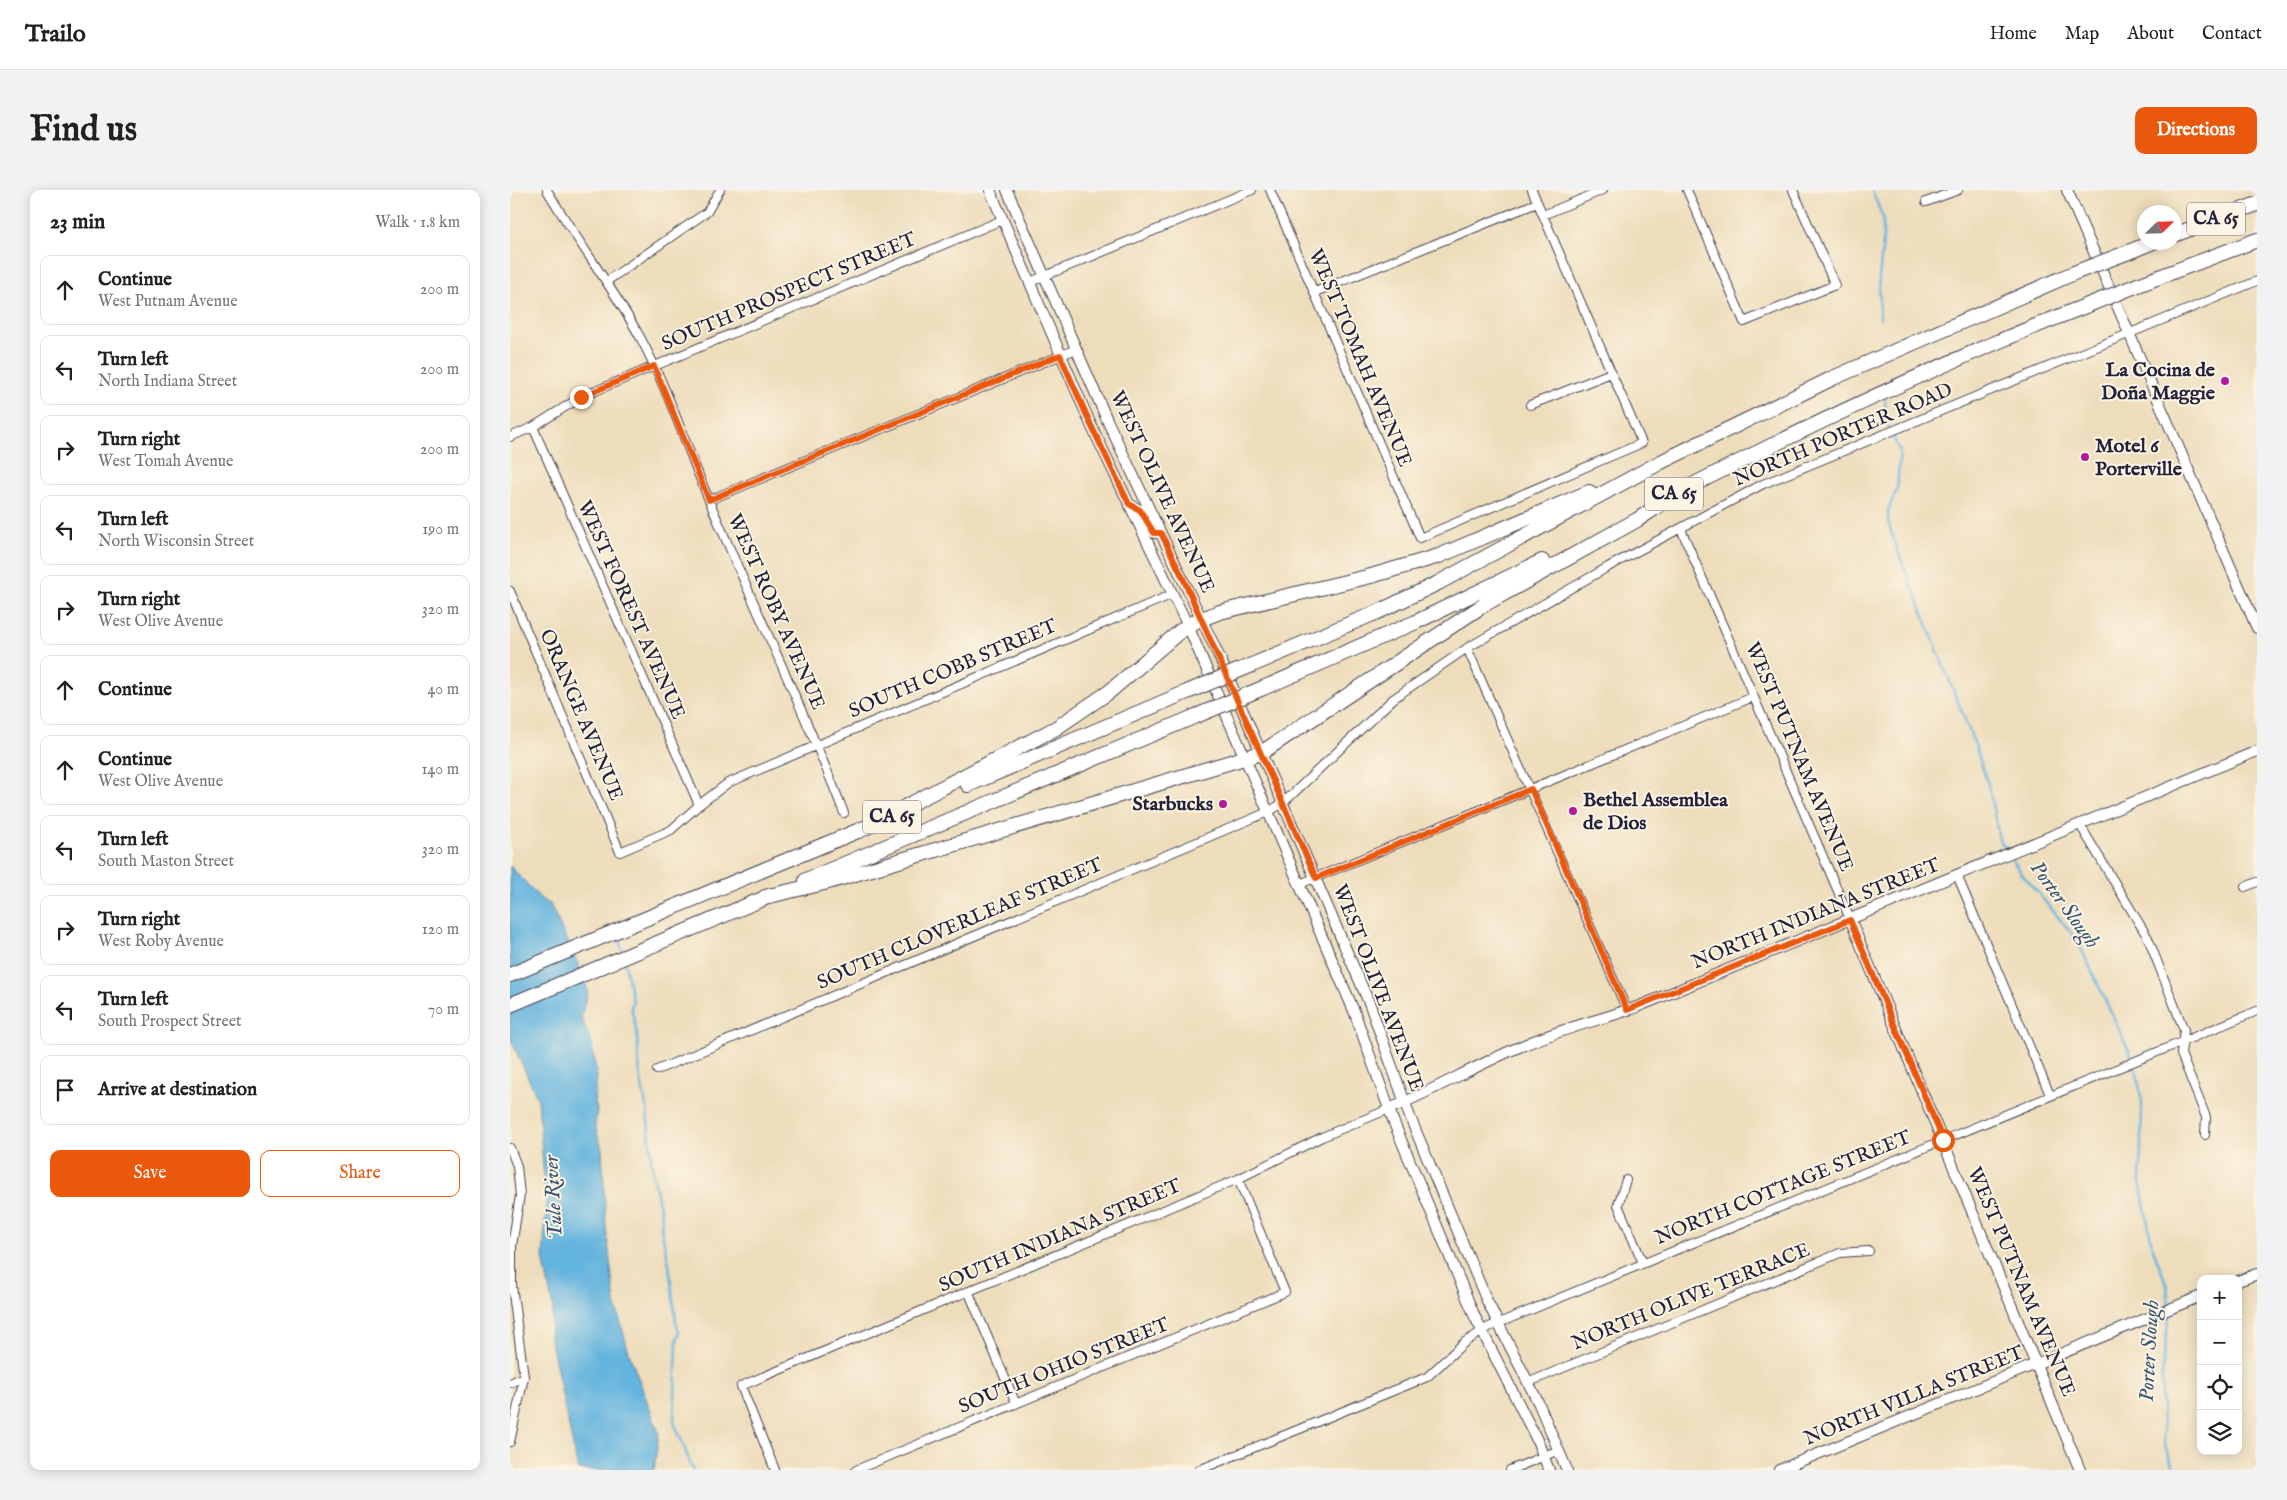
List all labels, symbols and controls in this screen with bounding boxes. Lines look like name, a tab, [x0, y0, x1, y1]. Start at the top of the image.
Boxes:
text: Trailo	[25, 19, 86, 50]
text: Home	[1990, 23, 2037, 46]
text: Map	[2065, 23, 2099, 46]
text: About	[2127, 23, 2174, 46]
text: Contact	[2202, 23, 2262, 46]
button: Directions	[2135, 107, 2257, 154]
text: Find us	[30, 108, 137, 153]
road number: CA 65	[2187, 202, 2245, 236]
north arrow	[2137, 205, 2182, 250]
text: 23 min	[50, 209, 105, 236]
text: Walk · 1.8 km	[375, 213, 460, 233]
street label: SOUTH PROSPECT STREET	[658, 227, 920, 357]
street label: WEST TOMAH AVENUE	[1303, 245, 1417, 471]
text: Continue	[98, 268, 172, 292]
icon: ahead	[51, 276, 79, 304]
text: 200 m	[420, 280, 459, 300]
text: West Putnam Avenue	[98, 292, 238, 312]
text: Turn left	[98, 348, 169, 372]
icon: left	[51, 356, 79, 384]
place label: La Cocina de Doña Maggie	[2101, 358, 2216, 406]
text: 200 m	[420, 360, 459, 380]
text: North Indiana Street	[98, 372, 237, 392]
marker: La Cocina de Doña Maggie	[2219, 375, 2231, 387]
street label: NORTH PORTER ROAD	[1730, 377, 1956, 493]
route end	[570, 386, 593, 409]
street label: WEST OLIVE AVENUE	[1104, 387, 1220, 597]
text: Turn right	[98, 428, 180, 452]
place label: Motel 6 Porterville	[2095, 434, 2183, 482]
icon: right	[51, 436, 79, 464]
text: 200 m	[420, 440, 459, 460]
marker: Motel 6 Porterville	[2079, 451, 2091, 463]
text: West Tomah Avenue	[98, 452, 233, 472]
road number: CA 65	[1645, 478, 1703, 510]
street label: WEST FOREST AVENUE	[571, 497, 691, 723]
text: Turn left	[98, 508, 169, 532]
street label: WEST ROBY AVENUE	[722, 510, 831, 714]
icon: left	[51, 516, 79, 544]
text: 190 m	[422, 520, 459, 540]
text: North Wisconsin Street	[98, 532, 254, 552]
text: Turn right	[98, 588, 180, 612]
icon: right	[51, 596, 79, 624]
text: 320 m	[422, 600, 459, 620]
text: West Olive Avenue	[98, 612, 223, 632]
street label: SOUTH COBB STREET	[845, 614, 1061, 724]
street label: ORANGE AVENUE	[534, 626, 628, 805]
street label: WEST PUTNAM AVENUE	[1739, 638, 1859, 876]
icon: ahead	[51, 676, 79, 704]
text: Continue	[98, 678, 172, 702]
text: 40 m	[427, 680, 459, 700]
text: Continue	[98, 748, 172, 772]
icon: ahead	[51, 756, 79, 784]
text: 140 m	[421, 760, 459, 780]
text: West Olive Avenue	[98, 772, 223, 792]
place label: Bethel Assemblea de Dios	[1583, 788, 1728, 836]
place label: Starbucks	[1133, 792, 1213, 817]
marker: Starbucks	[1217, 798, 1229, 810]
road number: CA 65	[863, 800, 921, 834]
marker: Bethel Assemblea de Dios	[1567, 805, 1579, 817]
text: Turn left	[98, 828, 169, 852]
icon: left	[51, 836, 79, 864]
text: 320 m	[422, 840, 459, 860]
text: South Maston Street	[98, 852, 234, 872]
street label: SOUTH CLOVERLEAF STREET	[814, 852, 1107, 996]
street label: NORTH INDIANA STREET	[1688, 853, 1944, 975]
water label: Porter Slough	[2023, 856, 2105, 954]
street label: WEST OLIVE AVENUE	[1327, 881, 1429, 1095]
text: Turn right	[98, 908, 180, 932]
icon: right	[51, 916, 79, 944]
text: 120 m	[422, 920, 459, 940]
text: West Roby Avenue	[98, 932, 224, 952]
text: Turn left	[98, 988, 169, 1012]
icon: left	[51, 996, 79, 1024]
text: 70 m	[428, 1000, 459, 1020]
text: South Prospect Street	[98, 1012, 242, 1032]
icon: arrive	[51, 1076, 79, 1104]
text: Arrive at destination	[98, 1078, 257, 1102]
street label: NORTH COTTAGE STREET	[1651, 1125, 1915, 1251]
route start	[1932, 1129, 1955, 1152]
button: Save	[50, 1150, 250, 1197]
button: Share	[260, 1150, 460, 1197]
water label: Tule River	[538, 1153, 570, 1240]
street label: WEST PUTNAM AVENUE	[1961, 1163, 2081, 1401]
street label: SOUTH INDIANA STREET	[935, 1173, 1185, 1298]
street label: NORTH OLIVE TERRACE	[1568, 1238, 1814, 1356]
map controls	[2197, 1275, 2242, 1455]
button: +	[2197, 1275, 2242, 1320]
water label: Porter Slough	[2134, 1299, 2166, 1403]
street label: SOUTH OHIO STREET	[955, 1312, 1173, 1420]
button: −	[2197, 1320, 2242, 1365]
street label: NORTH VILLA STREET	[1801, 1340, 2028, 1452]
button: locate	[2197, 1365, 2242, 1410]
button: layers	[2197, 1410, 2242, 1455]

